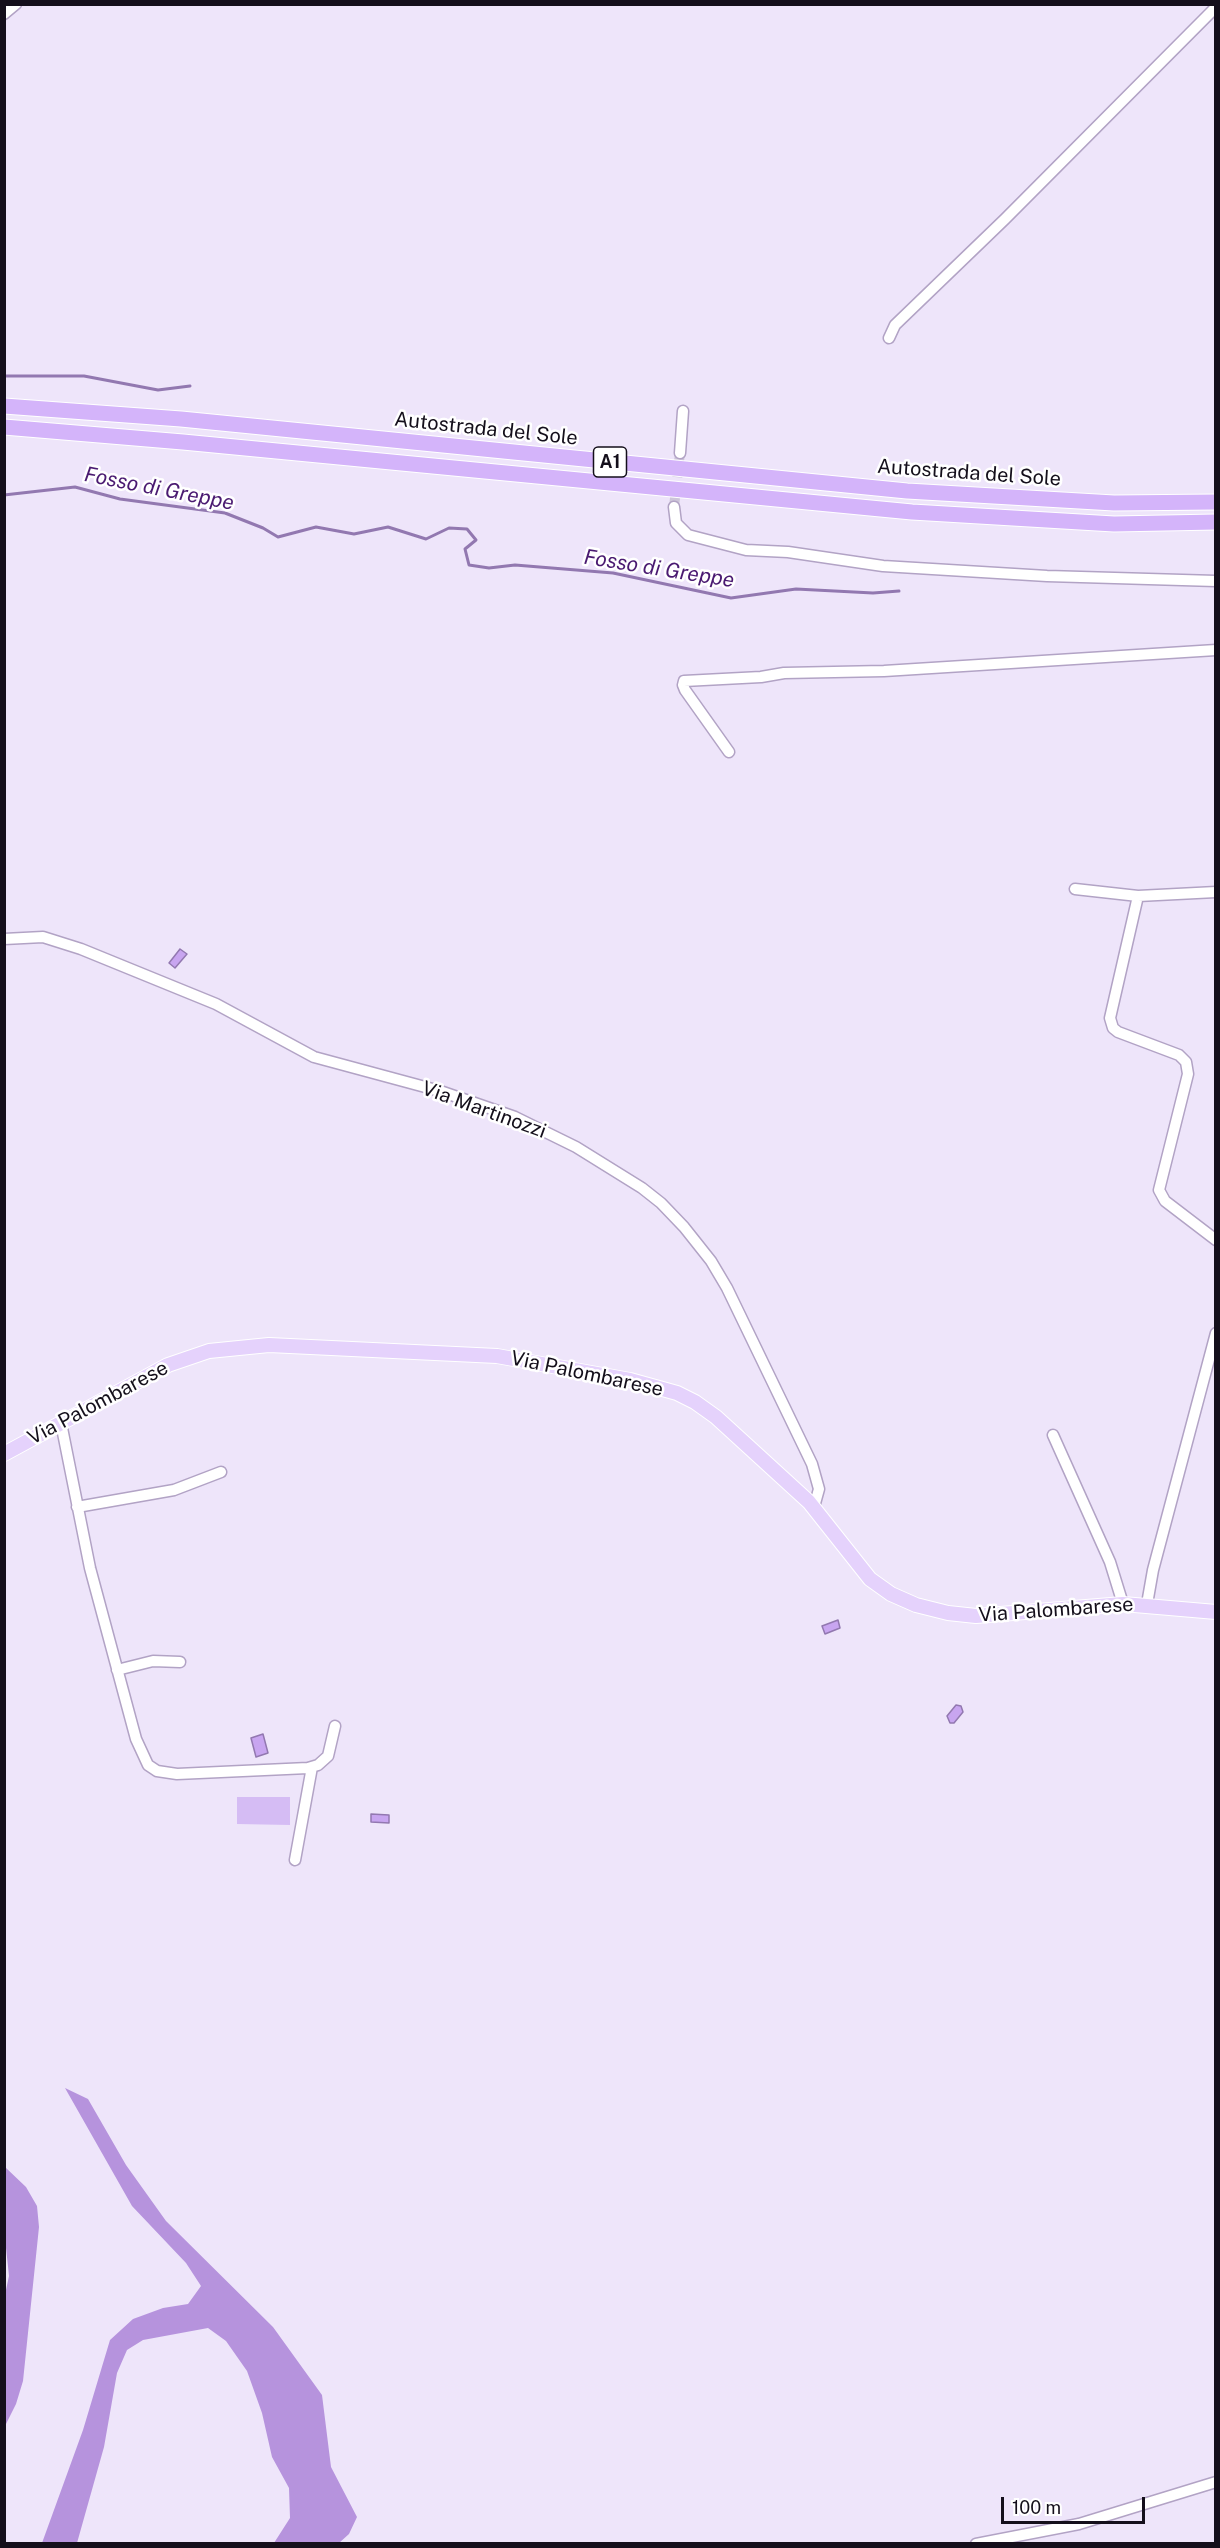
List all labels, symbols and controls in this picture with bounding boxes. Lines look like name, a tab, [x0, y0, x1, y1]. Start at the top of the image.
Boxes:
street label: Autostrada del Sole	[393, 407, 579, 451]
road number: A1	[594, 447, 626, 477]
street label: Autostrada del Sole	[876, 455, 1062, 491]
water label: Fosso di Greppe	[82, 462, 236, 516]
water label: Fosso di Greppe	[582, 545, 736, 593]
street label: Via Martinozzi	[419, 1076, 549, 1144]
street label: Via Palombarese	[509, 1346, 665, 1402]
street label: Via Palombarese	[24, 1356, 172, 1450]
street label: Via Palombarese	[978, 1593, 1134, 1627]
scale bar	[1004, 2485, 1148, 2523]
text: 100 m	[1012, 2497, 1061, 2518]

